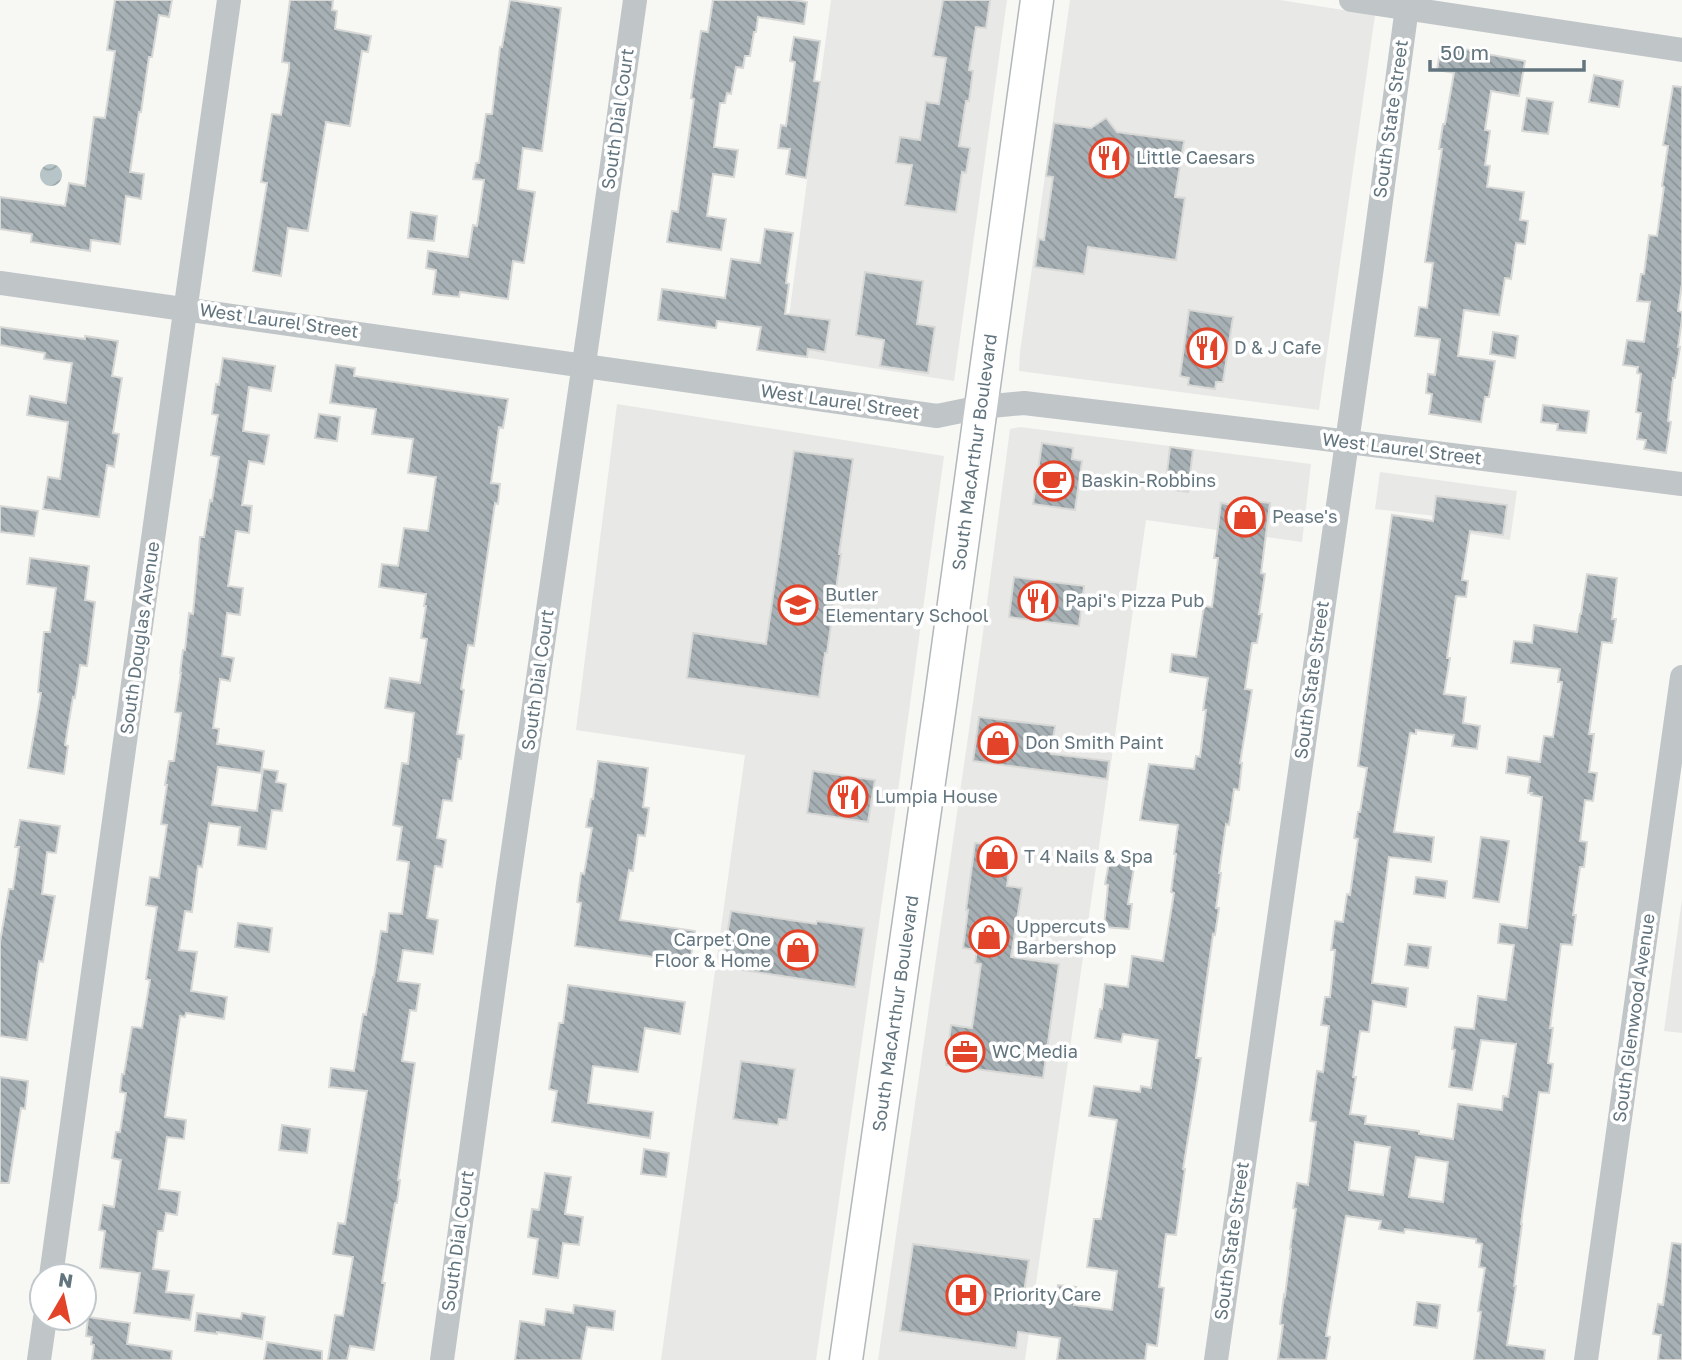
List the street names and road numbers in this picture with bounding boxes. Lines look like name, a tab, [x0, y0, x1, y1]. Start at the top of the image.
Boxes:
street label: South State Street	[1368, 38, 1412, 199]
street label: South Dial Court	[596, 47, 638, 191]
street label: West Laurel Street	[198, 298, 360, 342]
street label: South MacArthur Boulevard	[947, 332, 1001, 572]
street label: West Laurel Street	[759, 379, 921, 423]
street label: West Laurel Street	[1321, 427, 1483, 469]
street label: South Douglas Avenue	[115, 540, 163, 736]
street label: South State Street	[1289, 599, 1333, 760]
street label: South Dial Court	[516, 608, 558, 752]
street label: South MacArthur Boulevard	[867, 894, 923, 1133]
street label: South Glenwood Avenue	[1607, 912, 1659, 1124]
street label: South State Street	[1209, 1160, 1253, 1321]
street label: South Dial Court	[436, 1169, 478, 1313]

